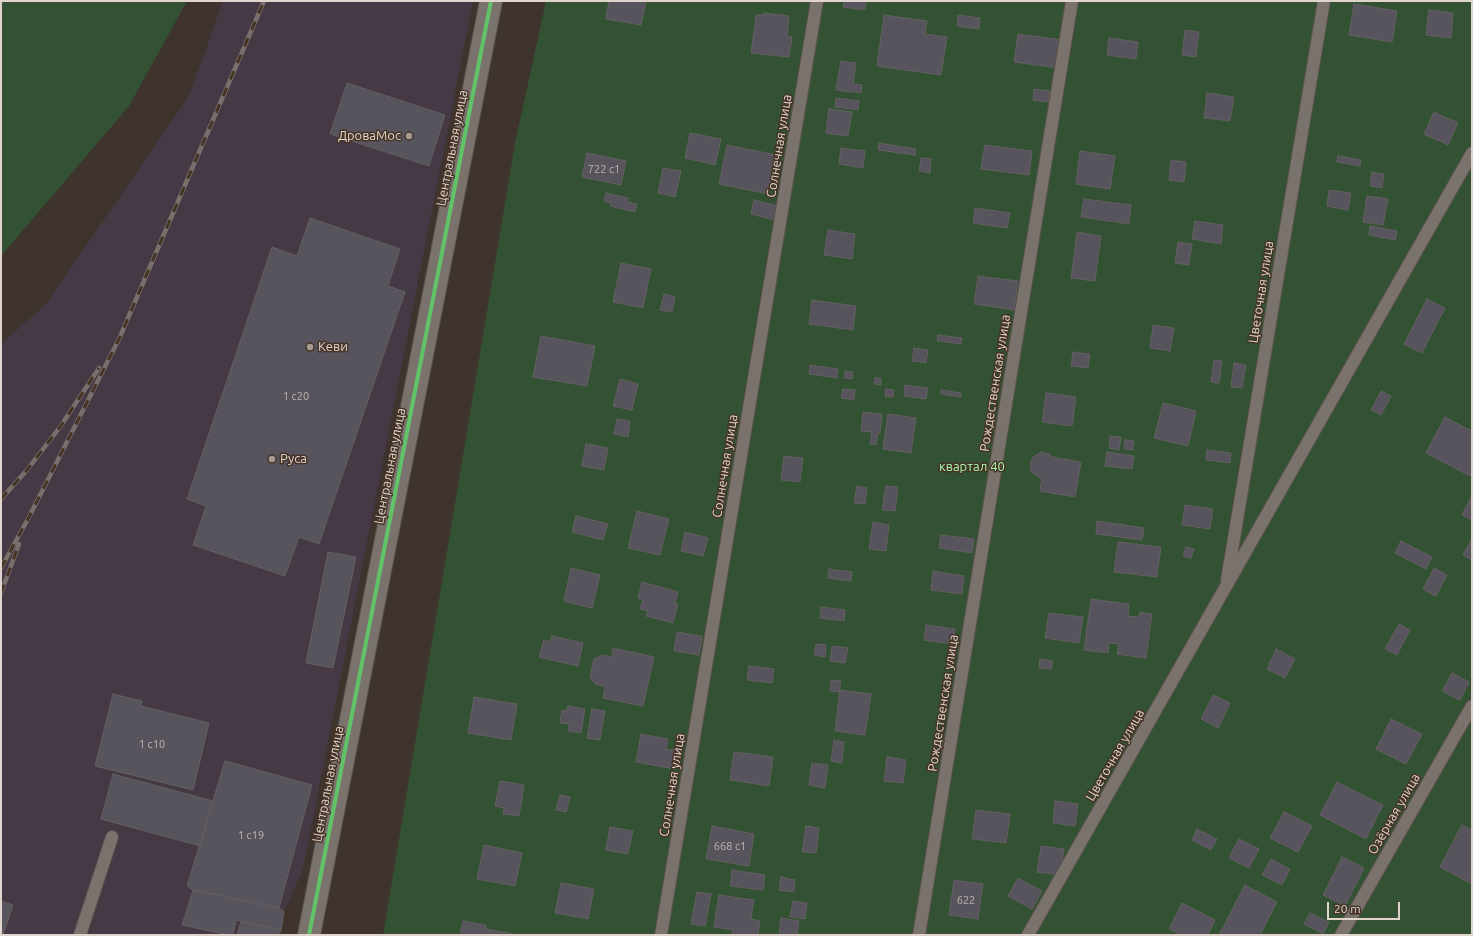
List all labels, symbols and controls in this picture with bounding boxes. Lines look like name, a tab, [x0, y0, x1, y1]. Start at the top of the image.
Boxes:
street label: Центральная улица	[433, 89, 471, 207]
street label: Солнечная улица	[763, 93, 795, 199]
place label: ДроваМос	[338, 128, 401, 144]
marker: ДроваМос	[404, 131, 414, 141]
house number: 722 с1	[588, 162, 620, 176]
street label: Цветочная улица	[1245, 240, 1277, 344]
street label: Рождественская улица	[976, 313, 1014, 453]
place label: Кеви	[318, 339, 348, 355]
marker: Кеви	[305, 342, 315, 352]
house number: 1 с20	[283, 389, 309, 403]
street label: Центральная улица	[371, 407, 409, 525]
street label: Солнечная улица	[709, 413, 741, 519]
place label: Руса	[280, 451, 307, 467]
marker: Руса	[267, 454, 277, 464]
park label: квартал 40	[939, 459, 1005, 475]
street label: Рождественская улица	[924, 633, 962, 773]
street label: Цветочная улица	[1082, 706, 1148, 804]
street label: Центральная улица	[309, 725, 347, 843]
street label: Солнечная улица	[656, 732, 688, 838]
house number: 1 с10	[139, 737, 165, 751]
street label: Озёрная улица	[1365, 771, 1423, 857]
house number: 1 с19	[238, 828, 264, 842]
house number: 668 с1	[714, 839, 746, 853]
house number: 622	[957, 893, 975, 907]
scale bar	[1329, 894, 1402, 920]
text: 20 m	[1334, 902, 1361, 915]

